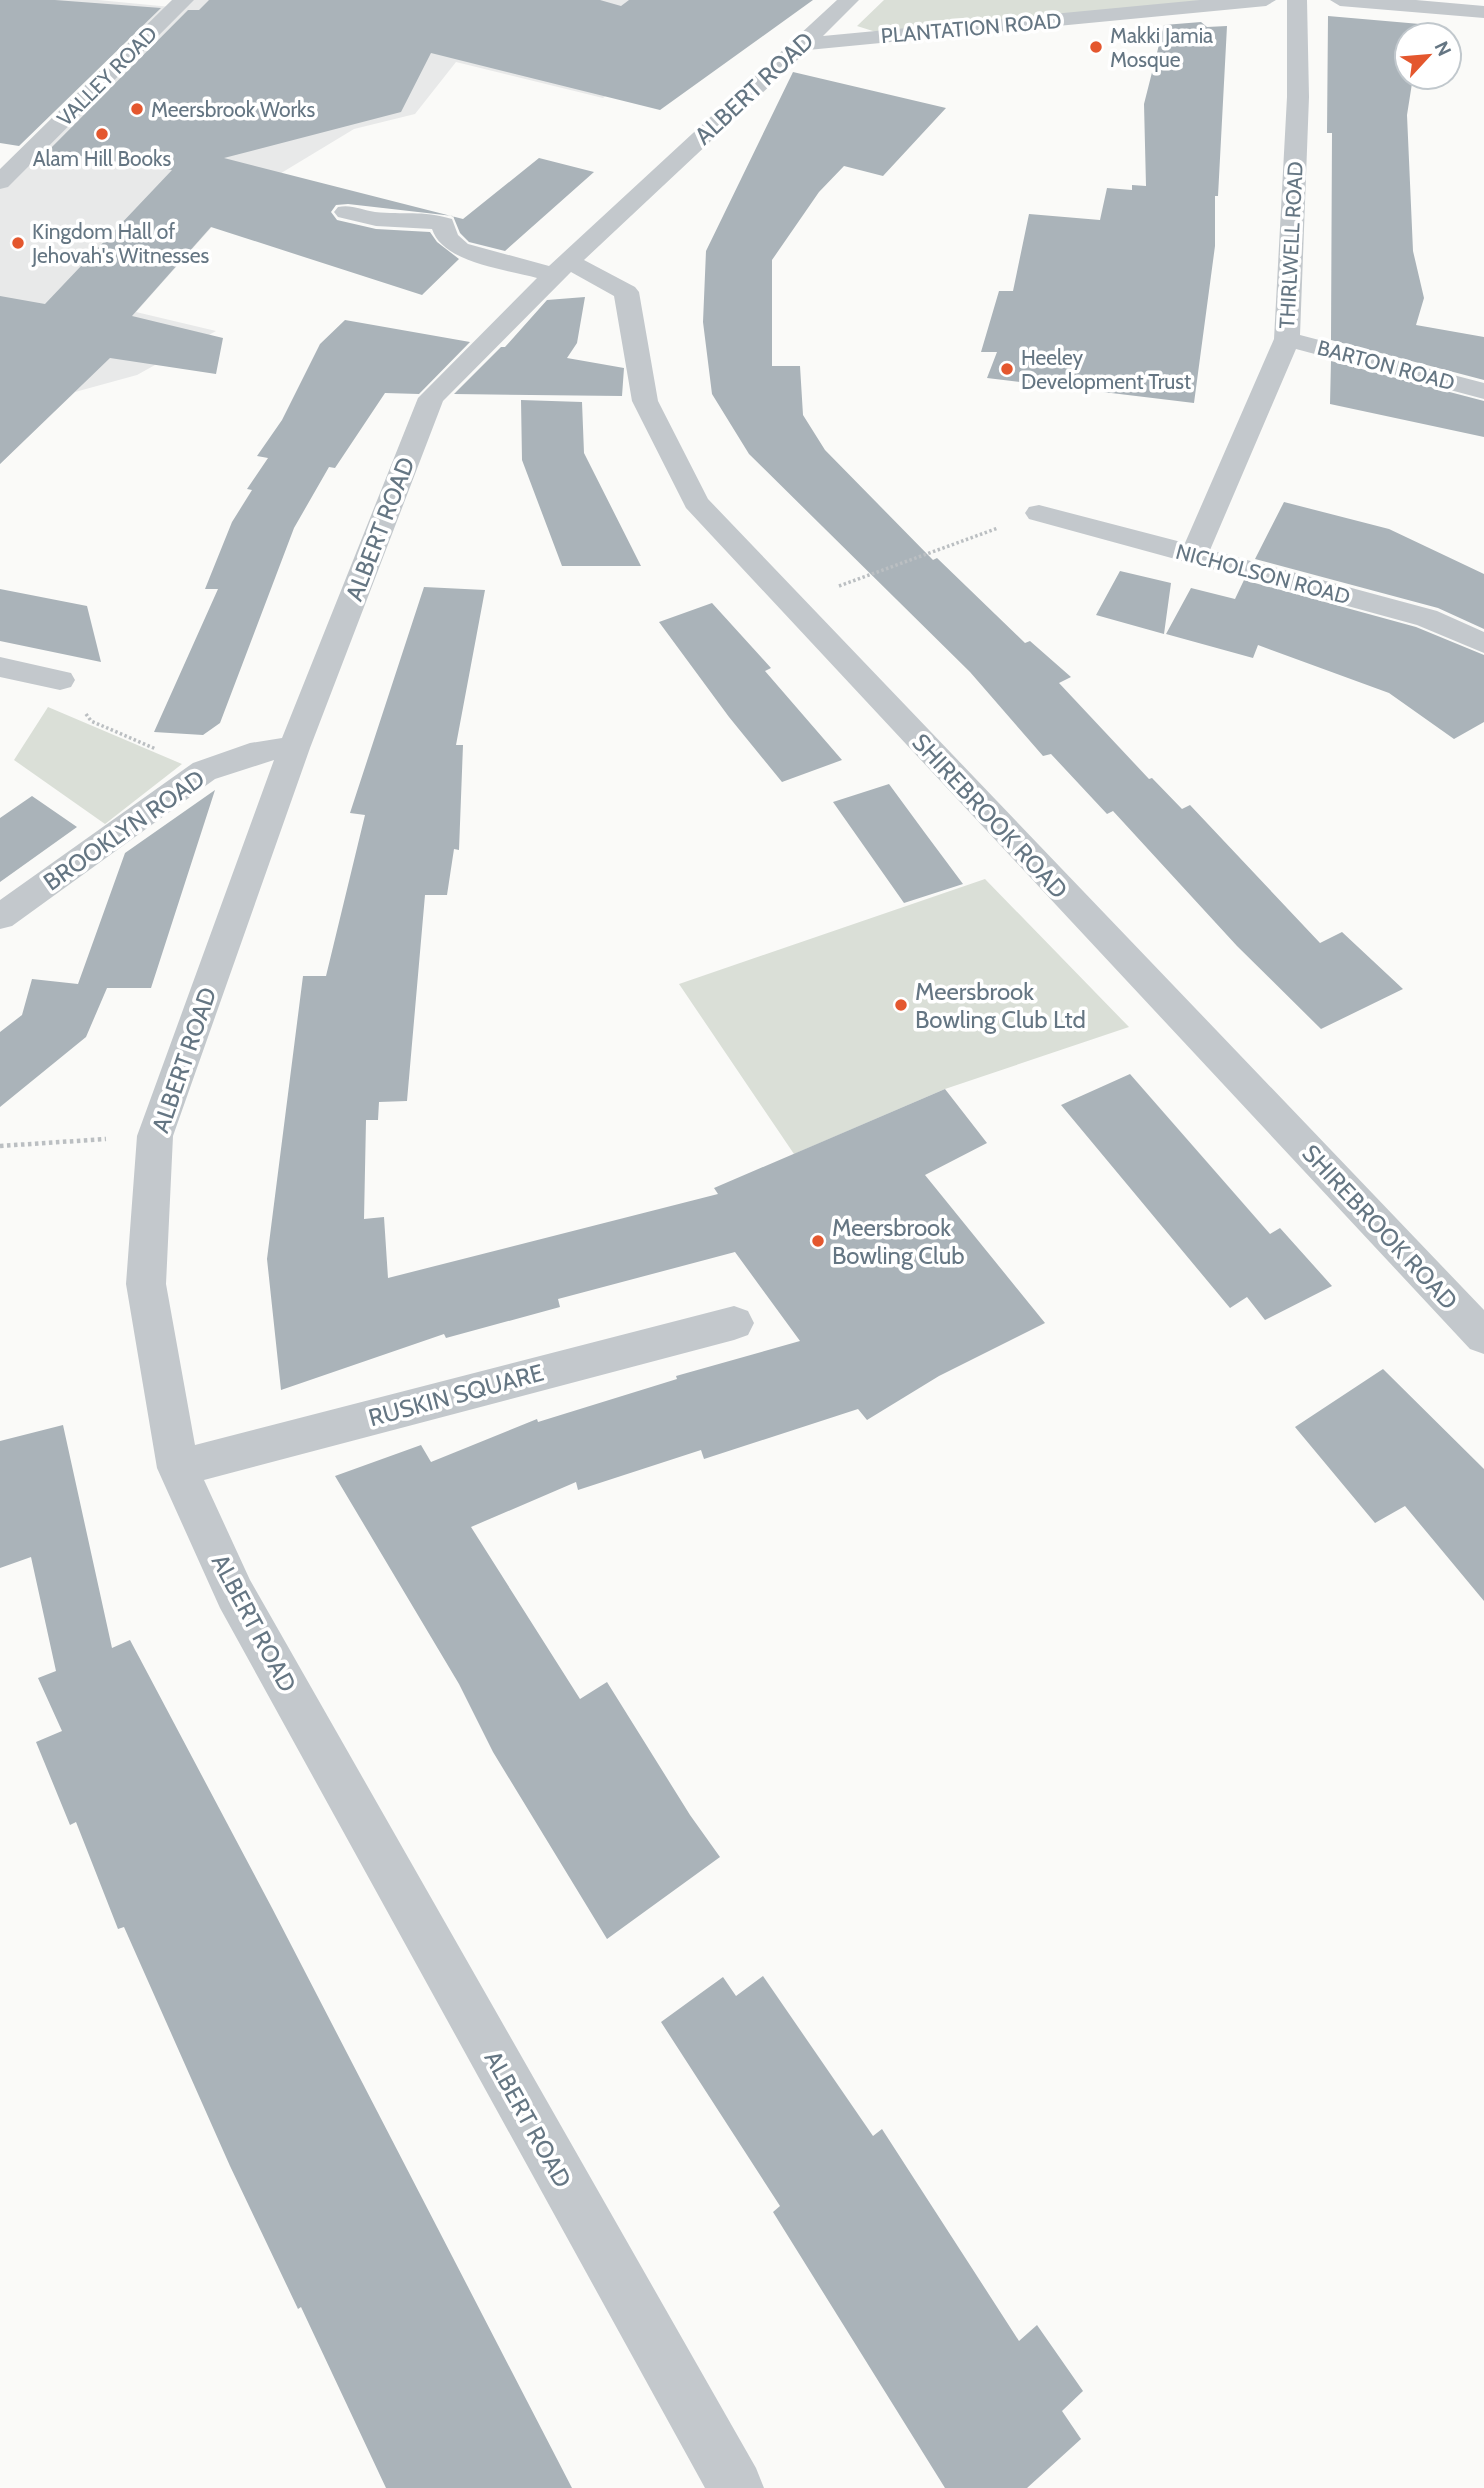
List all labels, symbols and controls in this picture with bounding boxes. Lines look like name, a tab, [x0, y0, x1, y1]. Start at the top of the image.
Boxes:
street label: PLANTATION ROAD	[880, 8, 1062, 48]
street label: VALLEY ROAD	[52, 21, 162, 131]
north arrow	[1393, 21, 1463, 91]
place label: Makki Jamia Mosque	[1110, 23, 1213, 72]
street label: ALBERT ROAD	[689, 26, 819, 150]
text: N	[1430, 38, 1456, 60]
marker: Makki Jamia Mosque	[1088, 39, 1104, 55]
place label: Meersbrook Works	[151, 97, 316, 122]
marker: Meersbrook Works	[129, 101, 145, 117]
marker: Alam Hill Books	[94, 126, 110, 142]
place label: Alam Hill Books	[33, 146, 172, 171]
street label: THIRLWELL ROAD	[1274, 161, 1308, 329]
place label: Kingdom Hall of Jehovah's Witnesses	[31, 219, 210, 268]
marker: Kingdom Hall of Jehovah's Witnesses	[10, 235, 26, 251]
street label: BARTON ROAD	[1315, 335, 1457, 395]
place label: Heeley Development Trust	[1021, 345, 1191, 394]
marker: Heeley Development Trust	[999, 361, 1015, 377]
street label: ALBERT ROAD	[339, 453, 421, 605]
street label: NICHOLSON ROAD	[1173, 539, 1353, 609]
street label: SHIREBROOK ROAD	[906, 728, 1074, 904]
street label: BROOKLYN ROAD	[38, 764, 210, 896]
place label: Meersbrook Bowling Club Ltd	[915, 977, 1086, 1034]
street label: ALBERT ROAD	[146, 984, 222, 1136]
marker: Meersbrook Bowling Club Ltd	[893, 997, 909, 1013]
street label: SHIREBROOK ROAD	[1296, 1139, 1464, 1315]
place label: Meersbrook Bowling Club	[832, 1213, 965, 1270]
marker: Meersbrook Bowling Club	[810, 1233, 826, 1249]
street label: RUSKIN SQUARE	[365, 1358, 547, 1432]
street label: ALBERT ROAD	[206, 1549, 302, 1697]
street label: ALBERT ROAD	[479, 2046, 577, 2192]

